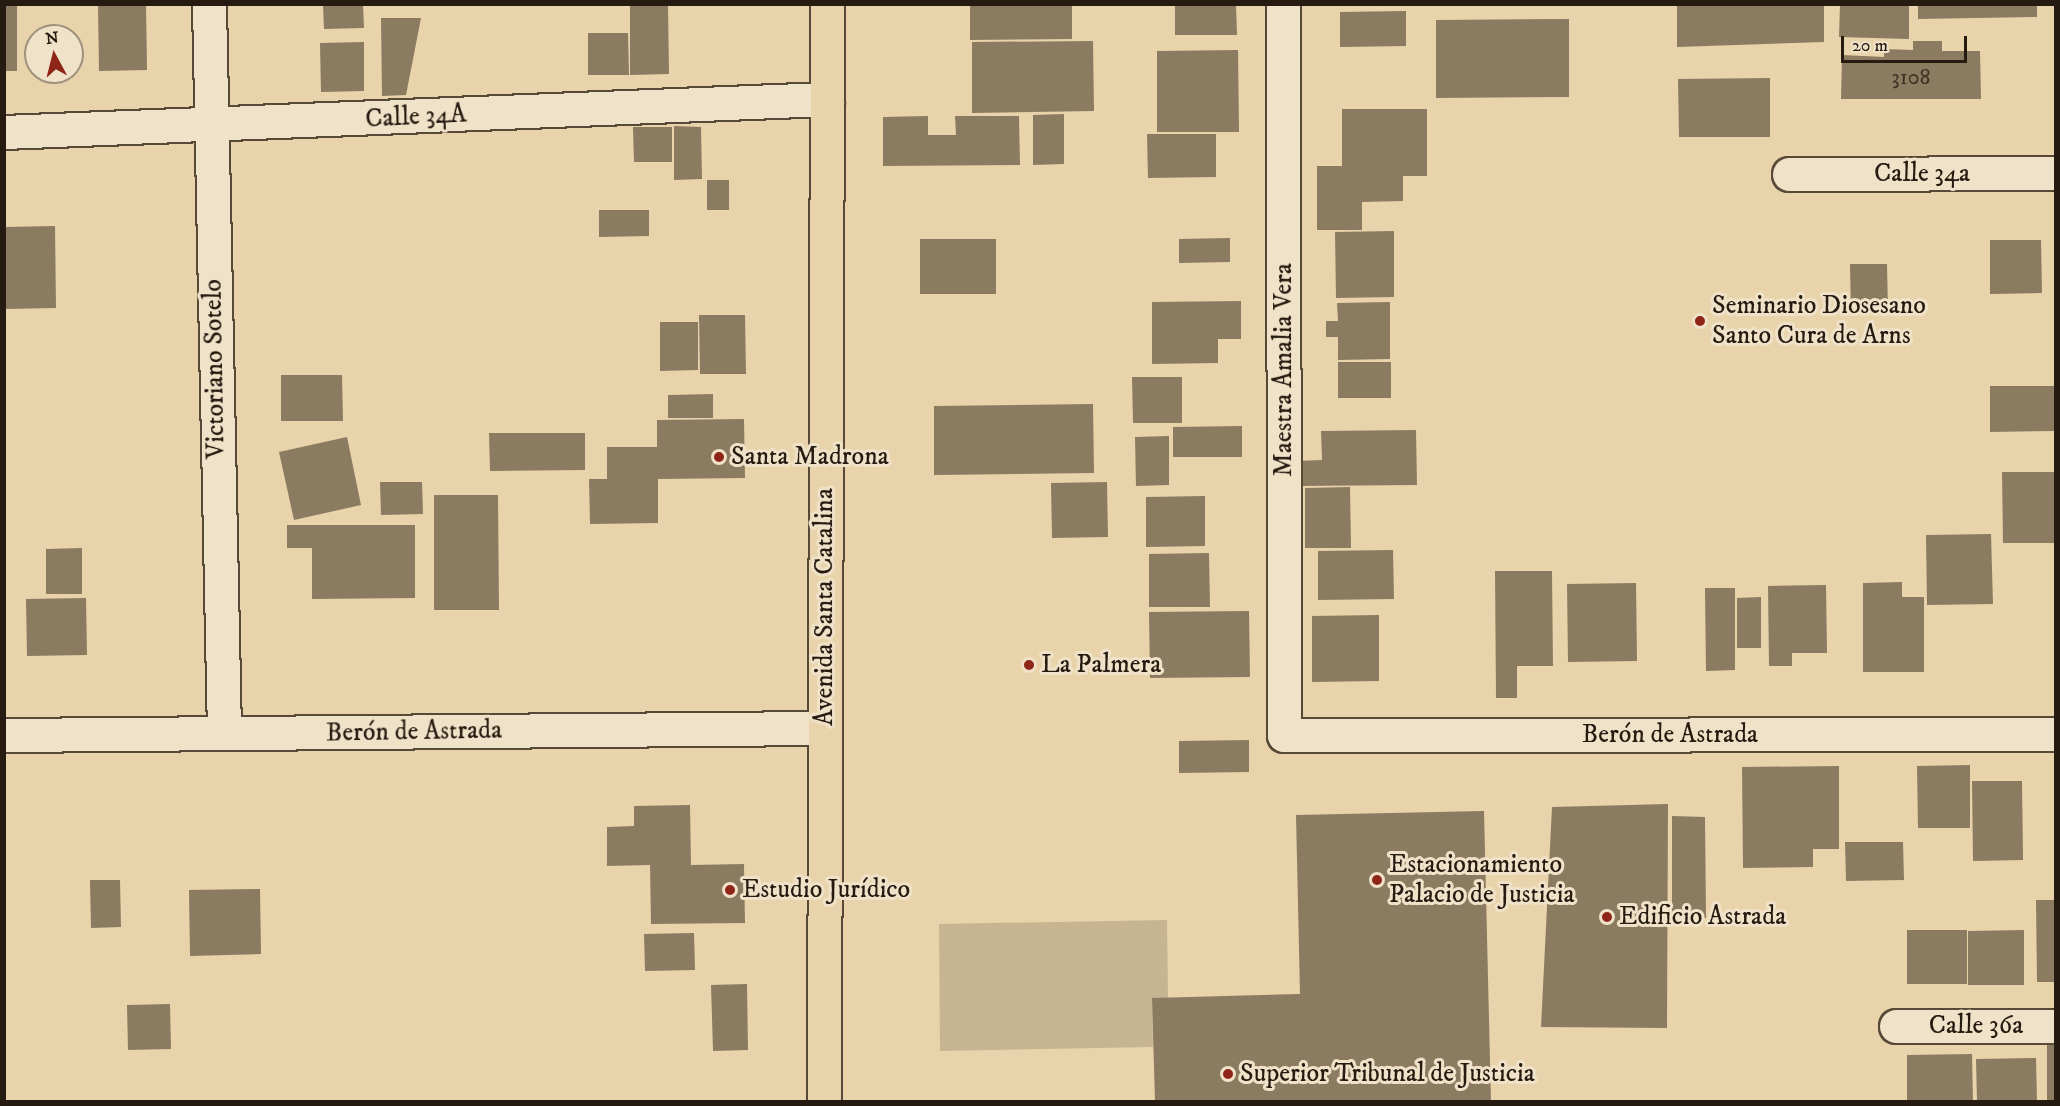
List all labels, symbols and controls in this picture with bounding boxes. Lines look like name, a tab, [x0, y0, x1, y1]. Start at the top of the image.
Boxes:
north arrow	[24, 24, 84, 84]
scale bar	[1844, 24, 1970, 62]
text: N	[44, 27, 60, 49]
text: 20 m	[1852, 35, 1888, 57]
house number: 3108	[1891, 65, 1931, 91]
street label: Calle 34A	[365, 99, 467, 135]
street label: Calle 34a	[1874, 158, 1970, 190]
street label: Maestra Amalia Vera	[1268, 263, 1300, 477]
street label: Victoriano Sotelo	[198, 279, 232, 459]
place label: Seminario Diosesano Santo Cura de Arns	[1712, 290, 1926, 352]
marker: Seminario Diosesano Santo Cura de Arns	[1693, 314, 1707, 328]
place label: Santa Madrona	[731, 441, 889, 473]
marker: Santa Madrona	[712, 450, 726, 464]
street label: Avenida Santa Catalina	[809, 488, 841, 726]
place label: La Palmera	[1041, 649, 1161, 681]
marker: La Palmera	[1022, 658, 1036, 672]
street label: Berón de Astrada	[326, 715, 502, 749]
street label: Berón de Astrada	[1582, 719, 1758, 751]
place label: Estacionamiento Palacio de Justicia	[1389, 849, 1575, 910]
marker: Estacionamiento Palacio de Justicia	[1370, 873, 1384, 887]
place label: Estudio Jurídico	[742, 874, 910, 906]
marker: Estudio Jurídico	[723, 883, 737, 897]
place label: Edificio Astrada	[1619, 901, 1786, 933]
marker: Edificio Astrada	[1600, 910, 1614, 924]
street label: Calle 36a	[1929, 1010, 2023, 1042]
place label: Superior Tribunal de Justicia	[1240, 1058, 1535, 1090]
marker: Superior Tribunal de Justicia	[1221, 1067, 1235, 1081]

